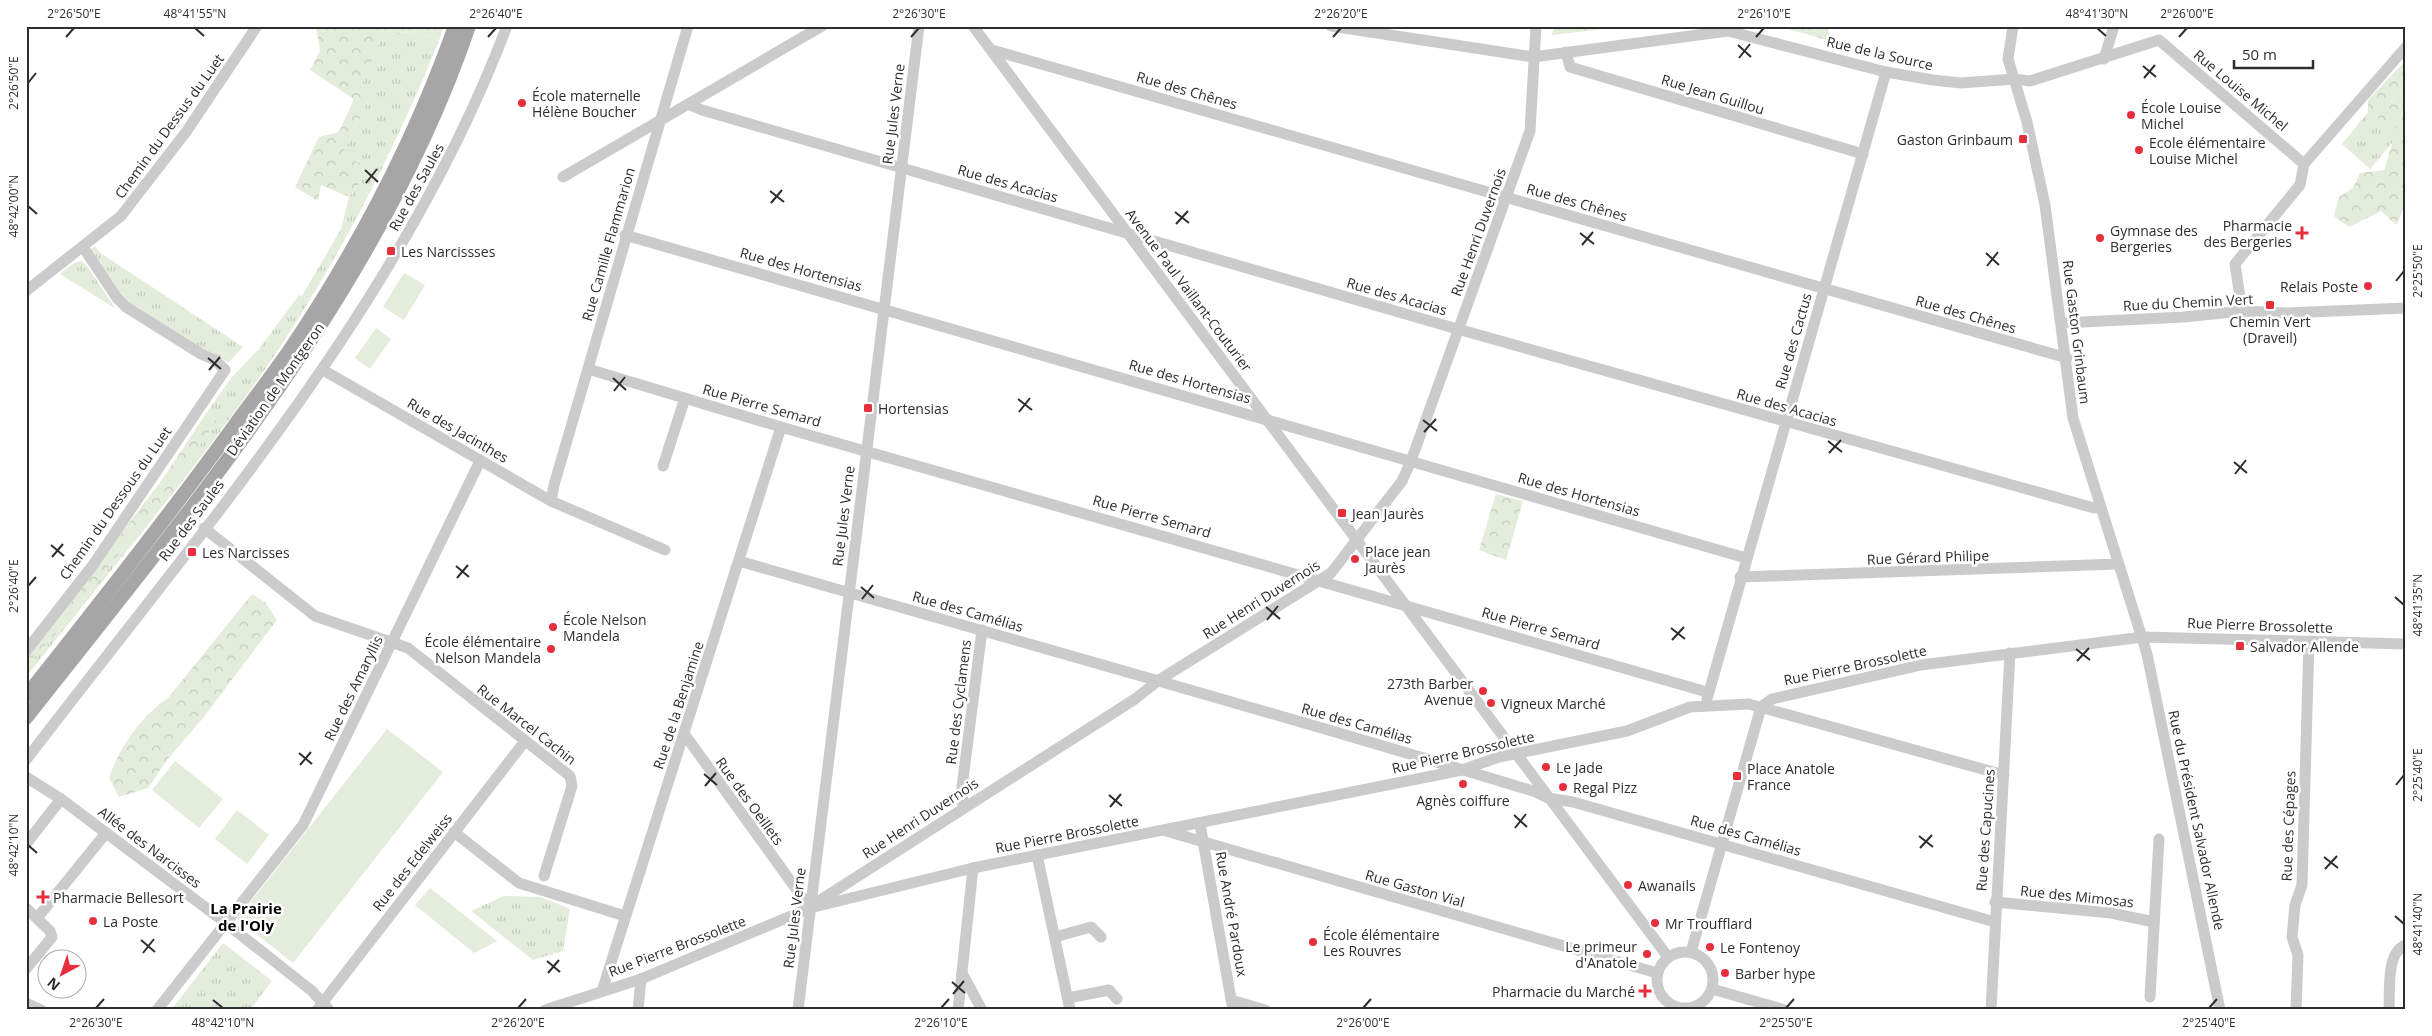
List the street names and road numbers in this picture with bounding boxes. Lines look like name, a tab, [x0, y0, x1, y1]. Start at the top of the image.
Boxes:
street label: Rue de la Source	[1825, 32, 1935, 75]
street label: Rue Louise Michel	[2190, 45, 2292, 135]
street label: Chemin du Dessus du Luet	[110, 50, 228, 202]
street label: Rue Jules Verne	[877, 63, 909, 165]
street label: Rue des Chênes	[1134, 67, 1240, 114]
street label: Rue Jean Guillou	[1659, 69, 1767, 119]
street label: Rue des Saules	[384, 139, 448, 234]
street label: Rue des Acacias	[956, 160, 1061, 206]
street label: Rue Camille Flammarion	[577, 165, 639, 323]
street label: Rue Henri Duvernois	[1446, 165, 1510, 299]
street label: Rue des Chênes	[1524, 179, 1630, 226]
street label: Avenue Paul Vaillant-Couturier	[1121, 205, 1257, 375]
street label: Rue des Hortensias	[738, 242, 864, 296]
street label: Rue Gaston Grinbaum	[2059, 259, 2095, 405]
street label: Rue des Acacias	[1345, 273, 1450, 319]
street label: Rue du Chemin Vert	[2122, 289, 2254, 315]
street label: Rue des Cactus	[1770, 290, 1816, 391]
street label: Rue des Chênes	[1913, 291, 2019, 338]
street label: Déviation de Montgeron	[222, 319, 328, 459]
street label: Rue des Hortensias	[1127, 354, 1253, 408]
street label: Rue Pierre Semard	[701, 379, 823, 431]
street label: Rue des Acacias	[1735, 384, 1840, 430]
street label: Rue des Jacinthes	[404, 393, 512, 467]
street label: Chemin du Dessous du Luet	[55, 423, 175, 583]
street label: Rue Jules Verne	[827, 465, 859, 567]
street label: Rue des Hortensias	[1516, 467, 1642, 521]
street label: Rue des Saules	[154, 475, 228, 565]
street label: Rue Pierre Semard	[1091, 490, 1213, 542]
street label: Rue Gérard Philipe	[1867, 545, 1990, 569]
street label: Rue Henri Duvernois	[1199, 555, 1324, 643]
street label: Rue des Camélias	[910, 586, 1026, 636]
street label: Rue Pierre Semard	[1480, 602, 1602, 654]
street label: Rue Pierre Brossolette	[2187, 613, 2333, 637]
street label: Rue des Amaryllis	[319, 632, 387, 744]
street label: Rue de la Benjamine	[648, 638, 708, 771]
street label: Rue des Cyclamens	[941, 638, 975, 765]
street label: Rue Pierre Brossolette	[1782, 641, 1928, 689]
street label: Rue Marcel Cachin	[474, 679, 580, 769]
street label: Rue des Camélias	[1299, 698, 1415, 748]
street label: Rue du Président Salvador Allende	[2164, 708, 2230, 932]
street label: Rue Pierre Brossolette	[1390, 726, 1536, 778]
street label: Rue des Oeillets	[712, 753, 789, 849]
street label: Rue des Capucines	[1971, 768, 1999, 892]
street label: Rue des Cépages	[2277, 770, 2299, 882]
street label: Rue Henri Duvernois	[858, 773, 982, 863]
street label: Allée des Narcisses	[95, 802, 206, 892]
street label: Rue des Edelweiss	[368, 809, 456, 915]
street label: Rue des Camélias	[1688, 810, 1804, 860]
street label: Rue Pierre Brossolette	[994, 811, 1140, 857]
street label: Rue André Pardoux	[1212, 850, 1252, 979]
street label: Rue Gaston Vial	[1363, 865, 1467, 911]
street label: Rue Jules Verne	[778, 867, 810, 969]
street label: Rue des Mimosas	[2019, 881, 2135, 911]
street label: Rue Pierre Brossolette	[606, 911, 749, 981]

